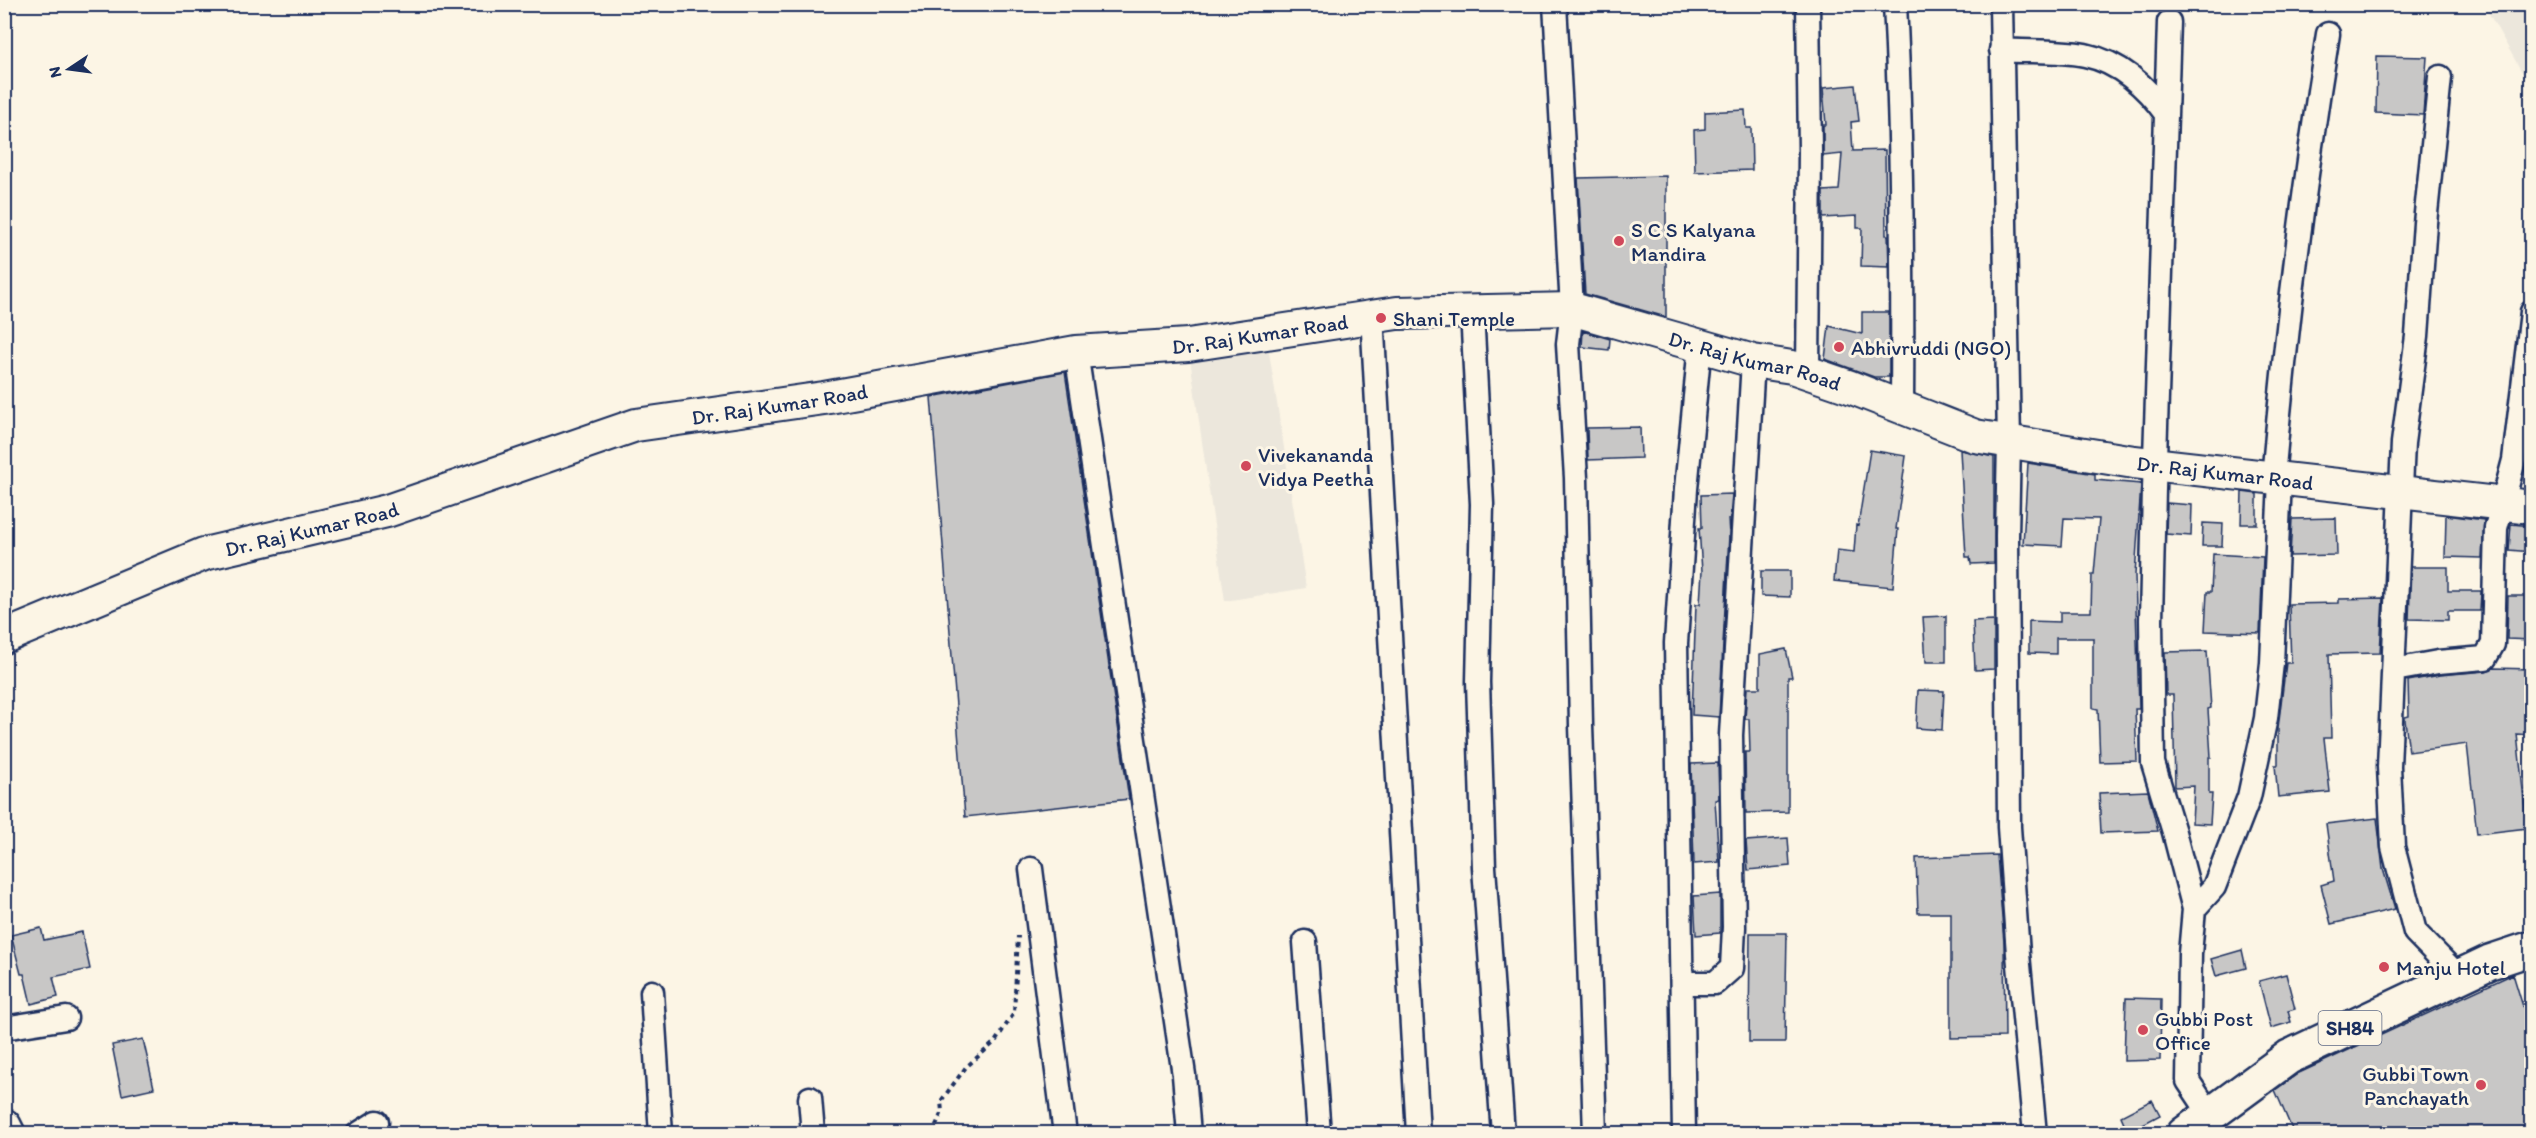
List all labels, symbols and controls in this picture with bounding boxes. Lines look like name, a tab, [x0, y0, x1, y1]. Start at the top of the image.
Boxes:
north arrow	[39, 39, 99, 99]
text: N	[44, 65, 65, 80]
place label: S C S Kalyana Mandira	[1631, 217, 1756, 266]
marker: S C S Kalyana Mandira	[1612, 234, 1626, 248]
place label: Shani Temple	[1393, 306, 1515, 331]
street label: Dr. Raj Kumar Road	[1171, 308, 1350, 358]
marker: Shani Temple	[1374, 311, 1388, 325]
street label: Dr. Raj Kumar Road	[1666, 325, 1845, 396]
place label: Abhivruddi (NGO)	[1851, 335, 2011, 360]
marker: Abhivruddi (NGO)	[1832, 340, 1846, 354]
street label: Dr. Raj Kumar Road	[690, 378, 869, 429]
place label: Vivekananda Vidya Peetha	[1258, 442, 1374, 491]
street label: Dr. Raj Kumar Road	[2136, 450, 2315, 495]
marker: Vivekananda Vidya Peetha	[1239, 459, 1253, 473]
street label: Dr. Raj Kumar Road	[222, 496, 402, 561]
place label: Manju Hotel	[2396, 955, 2506, 980]
marker: Manju Hotel	[2377, 960, 2391, 974]
place label: Gubbi Post Office	[2155, 1006, 2253, 1055]
road number: SH84	[2318, 1011, 2382, 1045]
marker: Gubbi Post Office	[2136, 1023, 2150, 1037]
place label: Gubbi Town Panchayath	[2362, 1061, 2469, 1110]
marker: Gubbi Town Panchayath	[2474, 1078, 2488, 1092]

